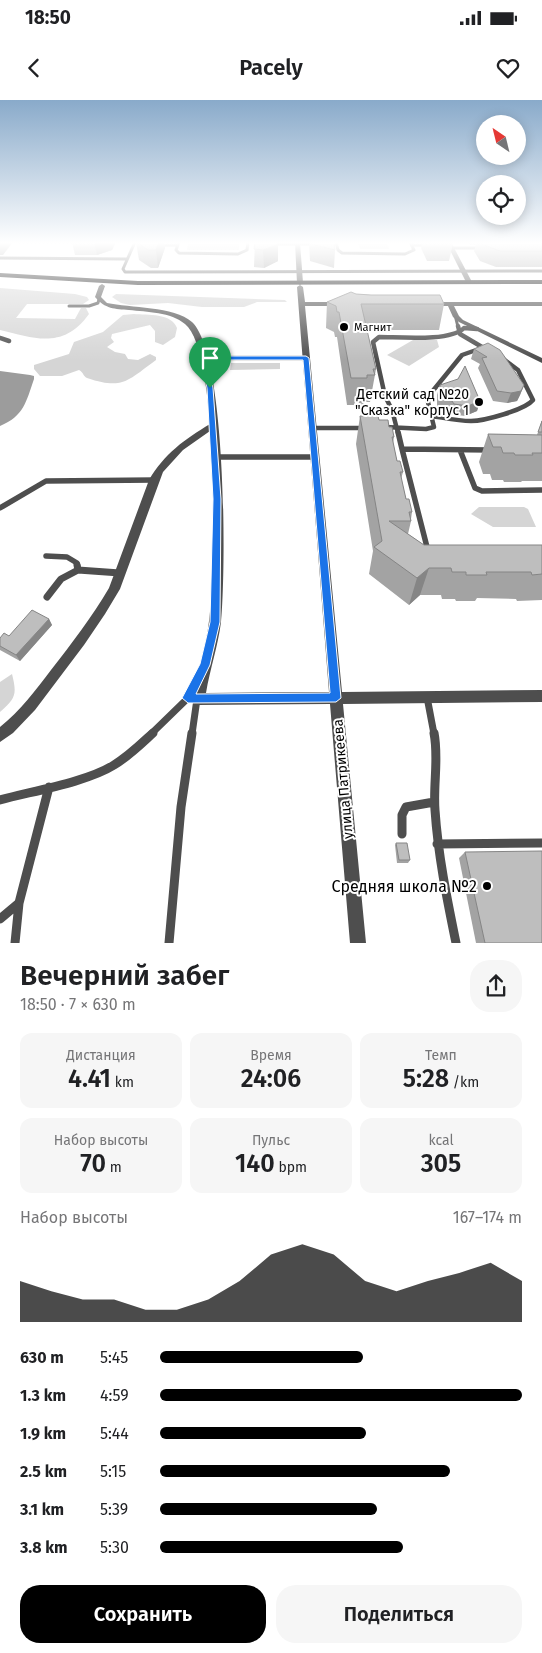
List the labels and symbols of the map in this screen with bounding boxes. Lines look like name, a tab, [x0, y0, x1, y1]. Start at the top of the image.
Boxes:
north arrow	[476, 115, 526, 165]
marker: Магнит	[338, 321, 350, 333]
place label: Магнит	[354, 321, 391, 334]
pin	[189, 337, 231, 388]
place label: Детский сад №20 "Сказка" корпус 1	[355, 386, 469, 419]
marker: Детский сад №20 "Сказка" корпус 1	[473, 396, 485, 408]
street label: улица Патрикеева	[329, 718, 357, 840]
place label: Средняя школа №2	[332, 877, 477, 896]
marker: Средняя школа №2	[481, 880, 493, 892]

